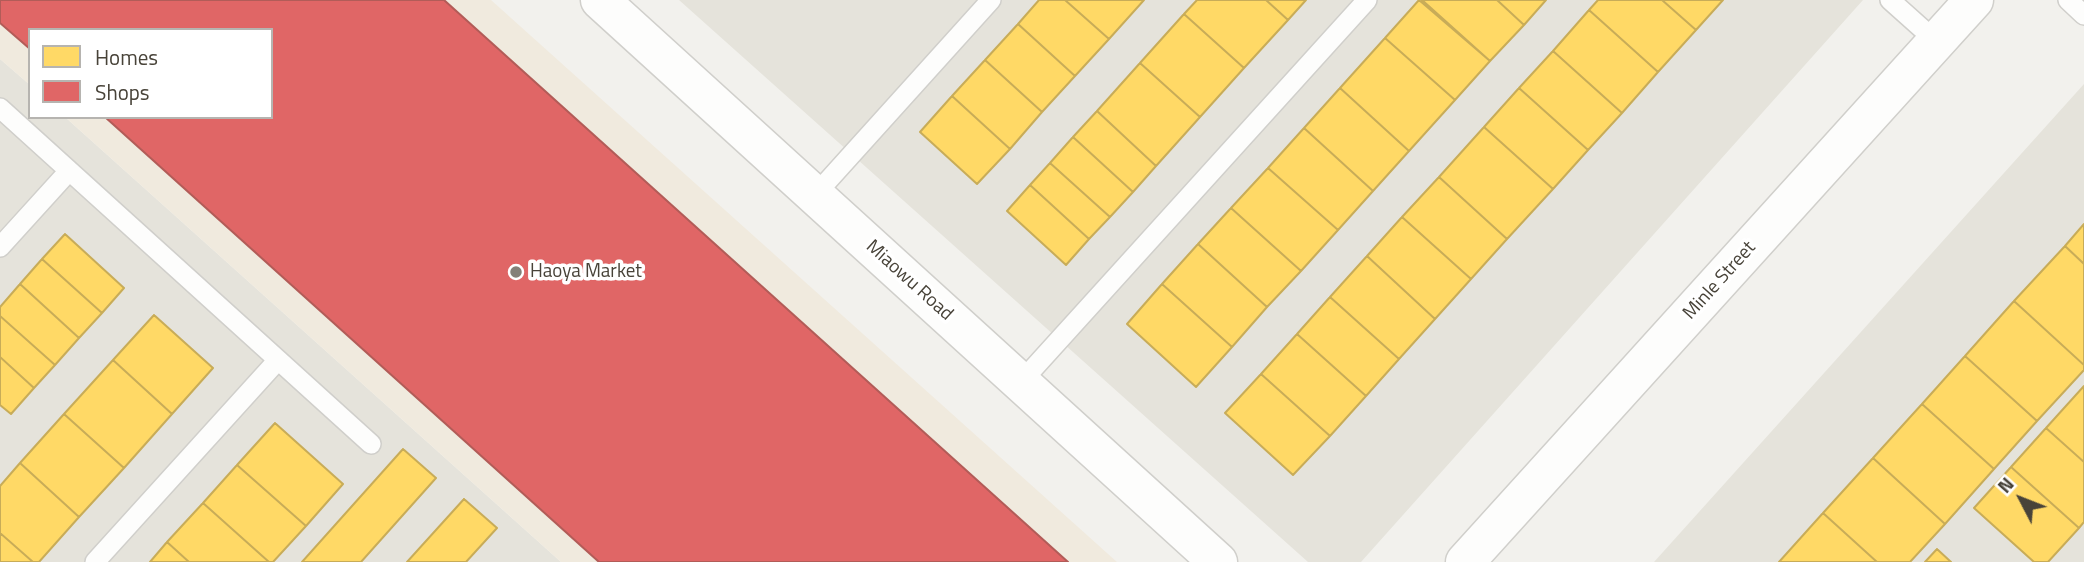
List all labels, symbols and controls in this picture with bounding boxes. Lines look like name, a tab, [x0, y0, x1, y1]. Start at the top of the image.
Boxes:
legend	[28, 28, 273, 119]
text: Homes	[95, 41, 158, 73]
text: Shops	[95, 76, 150, 108]
street label: Miaowu Road	[861, 236, 957, 326]
street label: Minle Street	[1679, 237, 1761, 325]
place label: Haoya Market	[530, 261, 642, 283]
marker: Haoya Market	[508, 264, 524, 280]
north arrow	[1986, 464, 2056, 534]
text: N	[1990, 470, 2020, 499]

